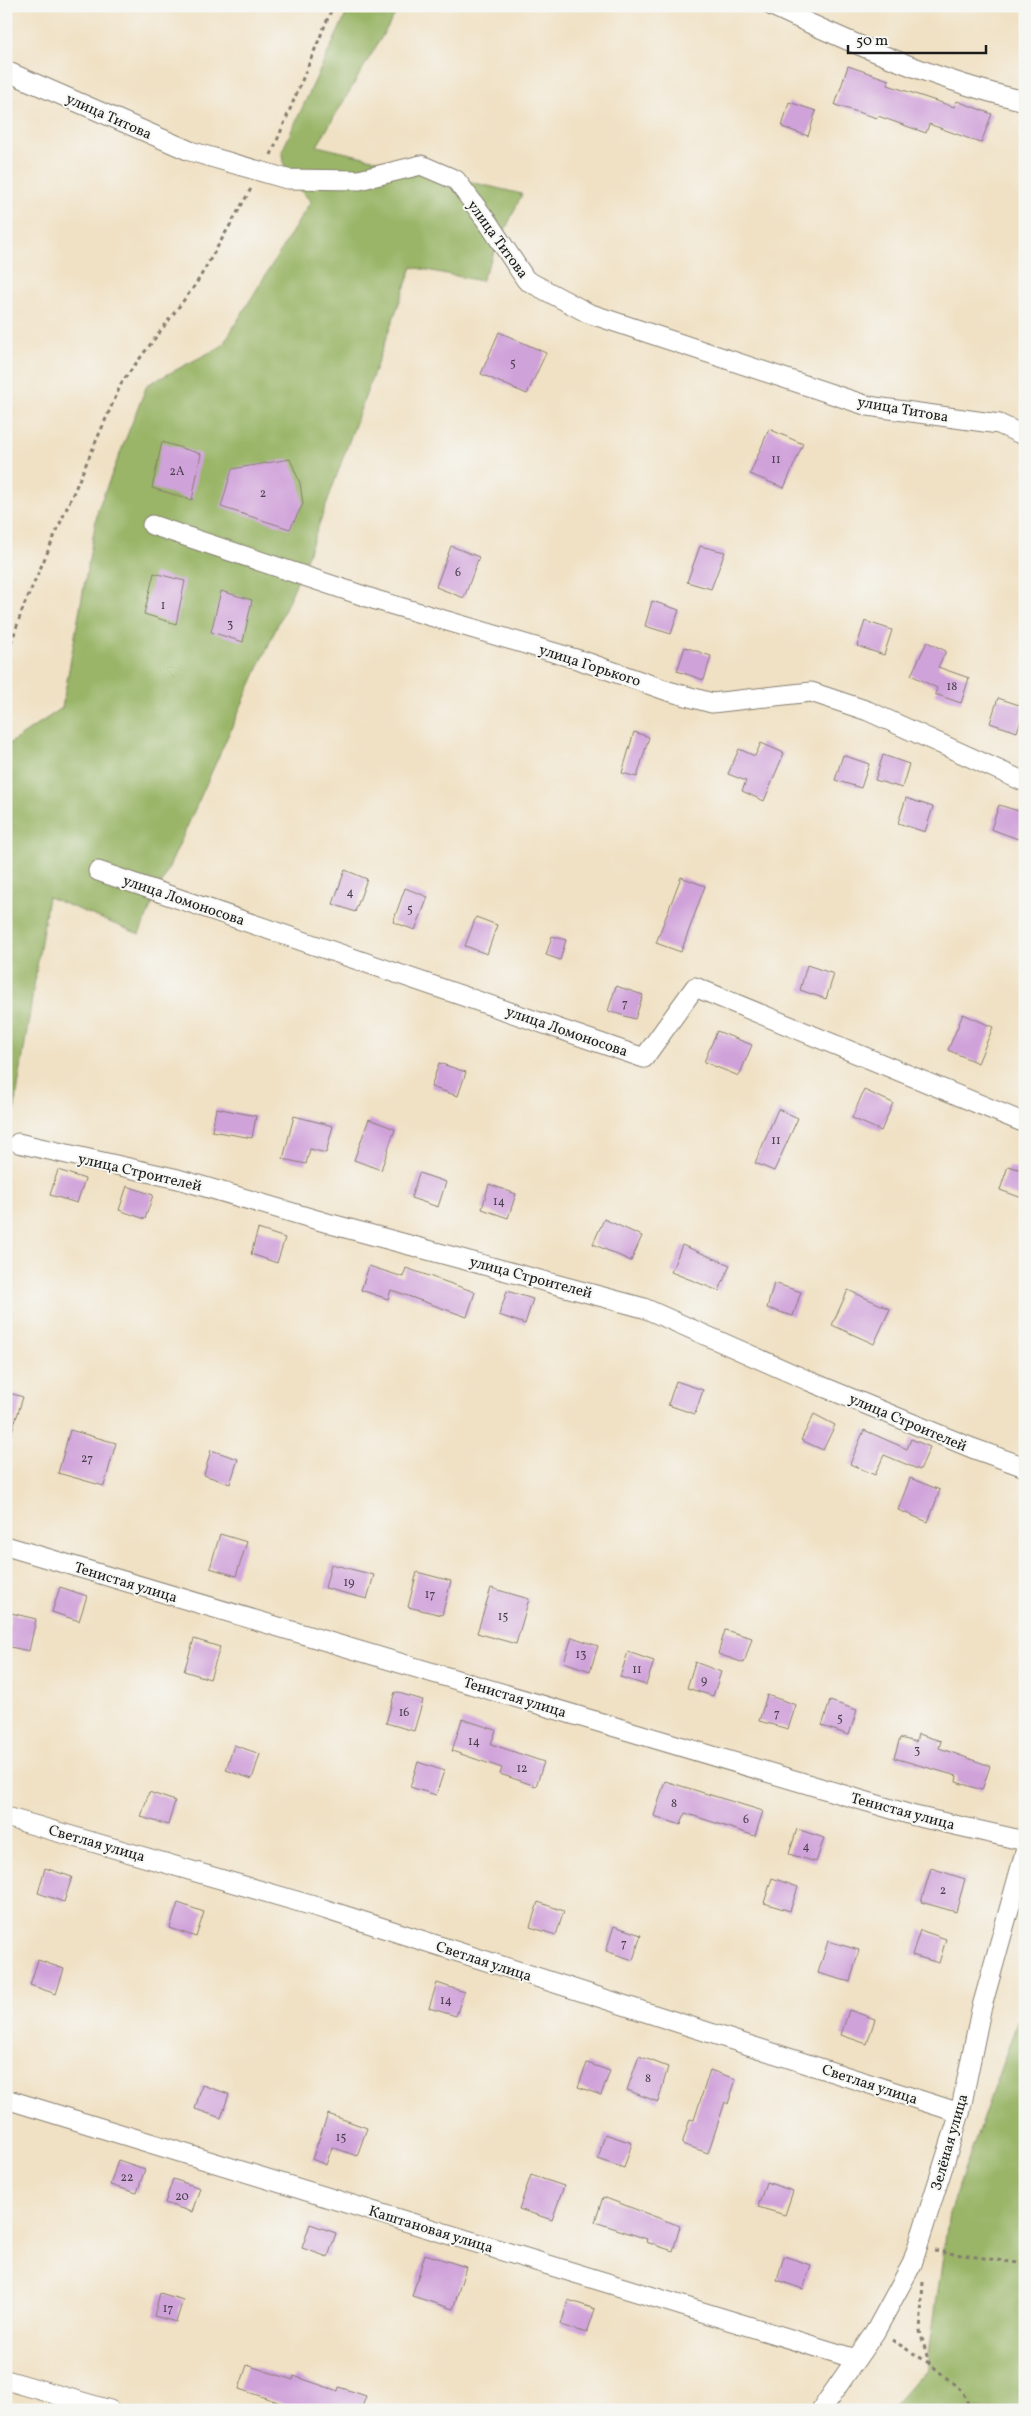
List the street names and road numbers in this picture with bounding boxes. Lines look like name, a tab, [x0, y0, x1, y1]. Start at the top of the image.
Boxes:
street label: улица Титова	[62, 89, 155, 146]
street label: улица Титова	[461, 196, 532, 283]
street label: улица Титова	[856, 392, 950, 429]
street label: улица Горького	[536, 640, 643, 693]
street label: улица Ломоносова	[120, 871, 247, 932]
street label: улица Ломоносова	[503, 1002, 630, 1063]
street label: улица Строителей	[76, 1149, 204, 1198]
street label: улица Строителей	[467, 1252, 594, 1305]
street label: улица Строителей	[845, 1389, 970, 1458]
street label: Тенистая улица	[71, 1558, 180, 1609]
street label: Тенистая улица	[460, 1673, 569, 1724]
street label: Тенистая улица	[848, 1788, 957, 1836]
street label: Светлая улица	[46, 1821, 147, 1868]
street label: Светлая улица	[433, 1937, 534, 1988]
street label: Светлая улица	[819, 2060, 920, 2111]
street label: Зелёная улица	[927, 2092, 974, 2193]
street label: Каштановая улица	[366, 2201, 495, 2259]

